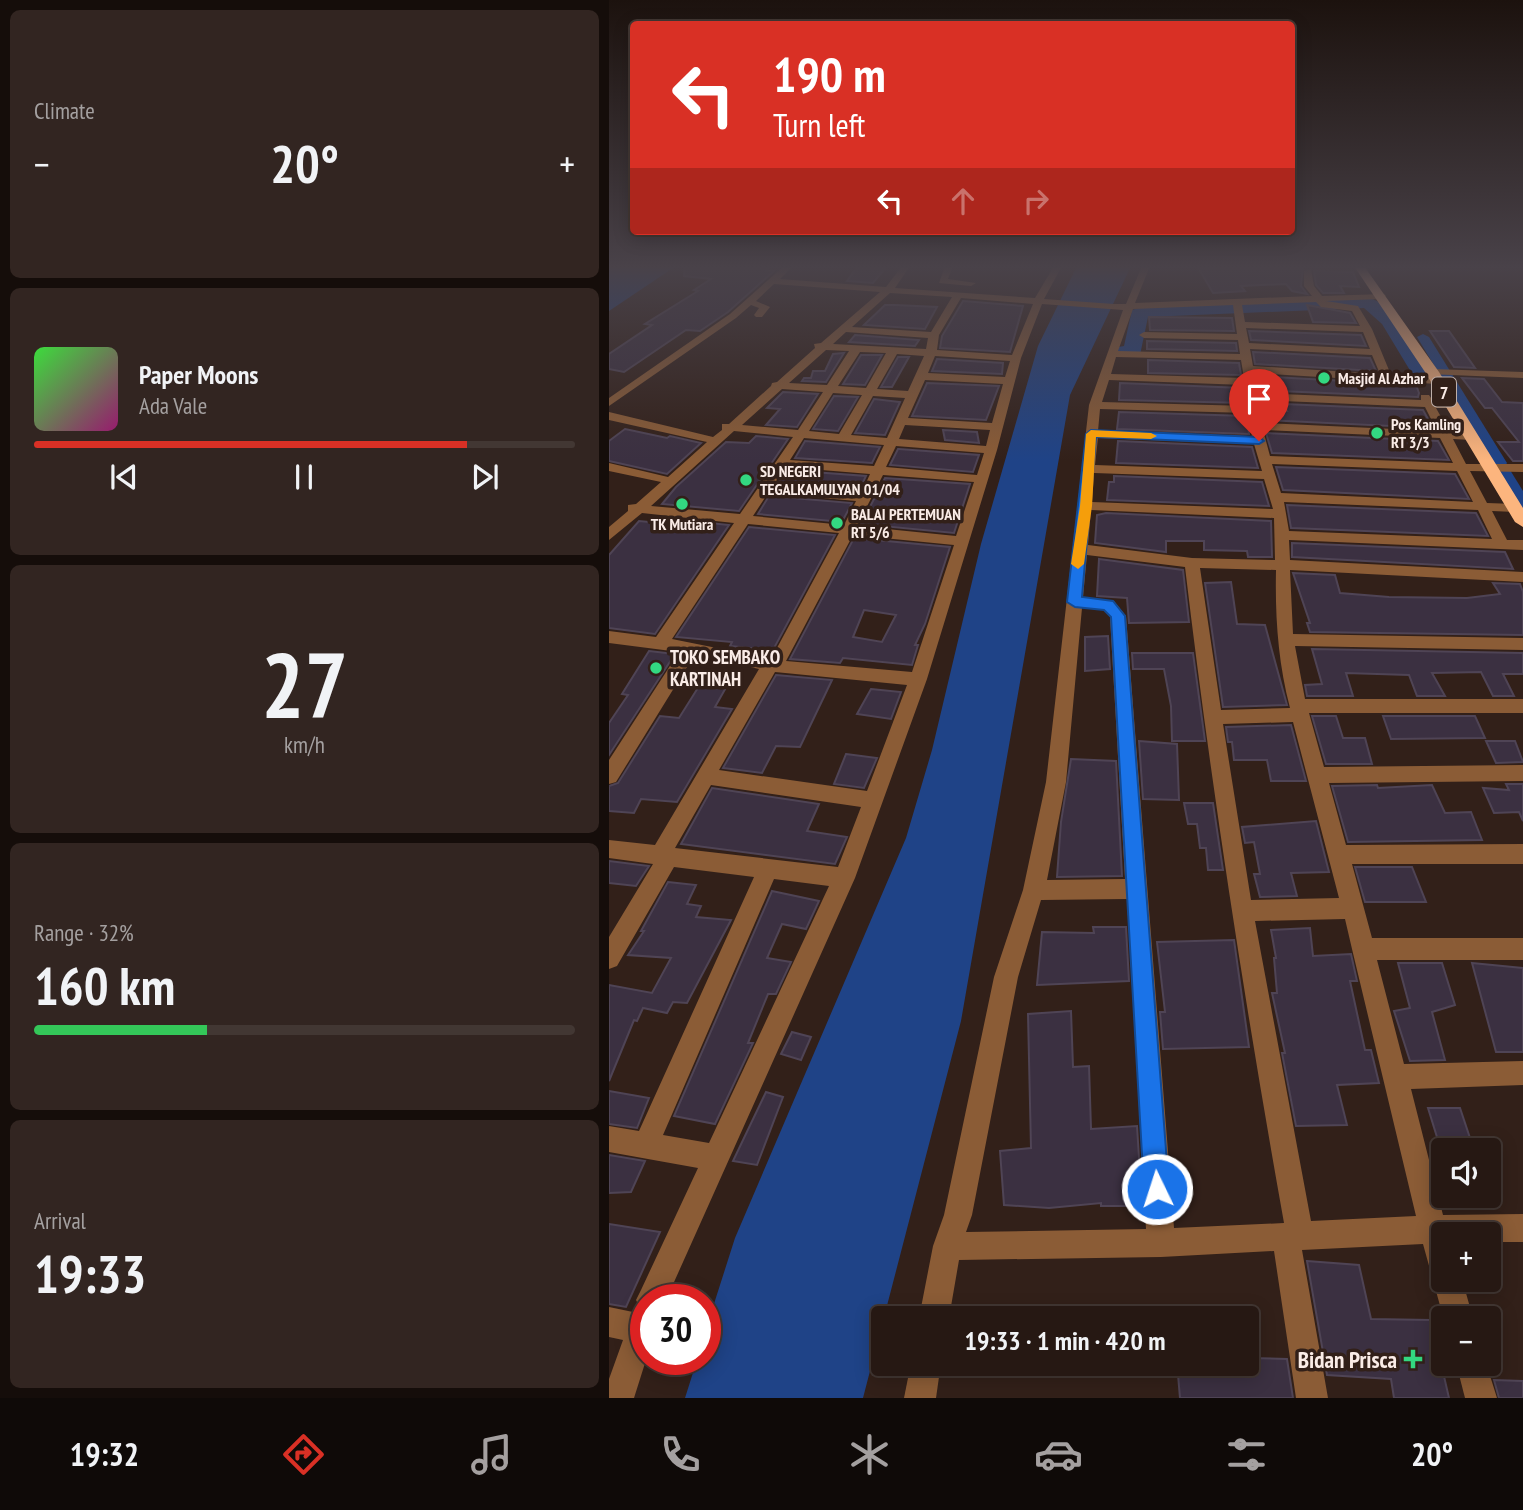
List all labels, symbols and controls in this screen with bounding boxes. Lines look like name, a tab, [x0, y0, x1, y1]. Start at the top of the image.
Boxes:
text: 190 m	[773, 42, 886, 106]
icon: left	[658, 49, 749, 140]
text: Climate	[34, 96, 95, 125]
text: Turn left	[773, 104, 865, 146]
text: 20°	[270, 130, 339, 197]
text: −	[34, 139, 50, 188]
text: +	[559, 139, 575, 188]
icon: left	[871, 182, 909, 220]
icon: ahead	[944, 182, 982, 220]
icon: right	[1017, 182, 1055, 220]
text: Paper Moons	[139, 358, 258, 391]
place label: Masjid Al Azhar	[1338, 368, 1425, 388]
pin	[1229, 369, 1289, 441]
marker: Masjid Al Azhar	[1316, 370, 1332, 386]
road number: 7	[1432, 378, 1456, 406]
icon: arrive	[1240, 380, 1278, 418]
text: Ada Vale	[139, 391, 207, 420]
place label: Pos Kamling RT 3/3	[1391, 414, 1461, 452]
marker: Pos Kamling RT 3/3	[1369, 425, 1385, 441]
icon: previous	[105, 458, 143, 496]
icon: pause	[285, 458, 323, 496]
icon: next	[466, 458, 504, 496]
place label: SD NEGERI TEGALKAMULYAN 01/04	[760, 461, 900, 499]
marker: SD NEGERI TEGALKAMULYAN 01/04	[738, 472, 754, 488]
marker: TK Mutiara	[674, 496, 690, 512]
place label: BALAI PERTEMUAN RT 5/6	[851, 504, 961, 542]
place label: TK Mutiara	[651, 514, 714, 534]
marker: BALAI PERTEMUAN RT 5/6	[829, 515, 845, 531]
text: 27	[261, 625, 348, 743]
place label: TOKO SEMBAKO KARTINAH	[670, 645, 780, 691]
marker: TOKO SEMBAKO KARTINAH	[648, 660, 664, 676]
text: km/h	[284, 730, 325, 759]
text: Range · 32%	[34, 918, 134, 947]
text: 160 km	[34, 952, 175, 1019]
map controls	[1431, 1138, 1501, 1376]
button: sound	[1431, 1138, 1501, 1208]
position arrow	[1120, 1152, 1194, 1226]
text: Arrival	[34, 1206, 86, 1235]
button: +	[1431, 1222, 1501, 1292]
text: 19:33	[34, 1240, 146, 1307]
speed limit sign: 30	[630, 1284, 721, 1375]
button: −	[1431, 1306, 1501, 1376]
text: 19:33 · 1 min · 420 m	[965, 1324, 1165, 1357]
place label: Bidan Prisca	[1298, 1345, 1397, 1374]
marker: Bidan Prisca	[1403, 1349, 1423, 1369]
icon: directions	[279, 1430, 328, 1479]
icon: music	[467, 1430, 516, 1479]
icon: phone	[656, 1430, 705, 1479]
icon: climate	[845, 1430, 894, 1479]
icon: car	[1034, 1430, 1083, 1479]
icon: filters	[1222, 1430, 1271, 1479]
text: 19:32	[70, 1433, 139, 1475]
text: 20°	[1411, 1433, 1453, 1475]

